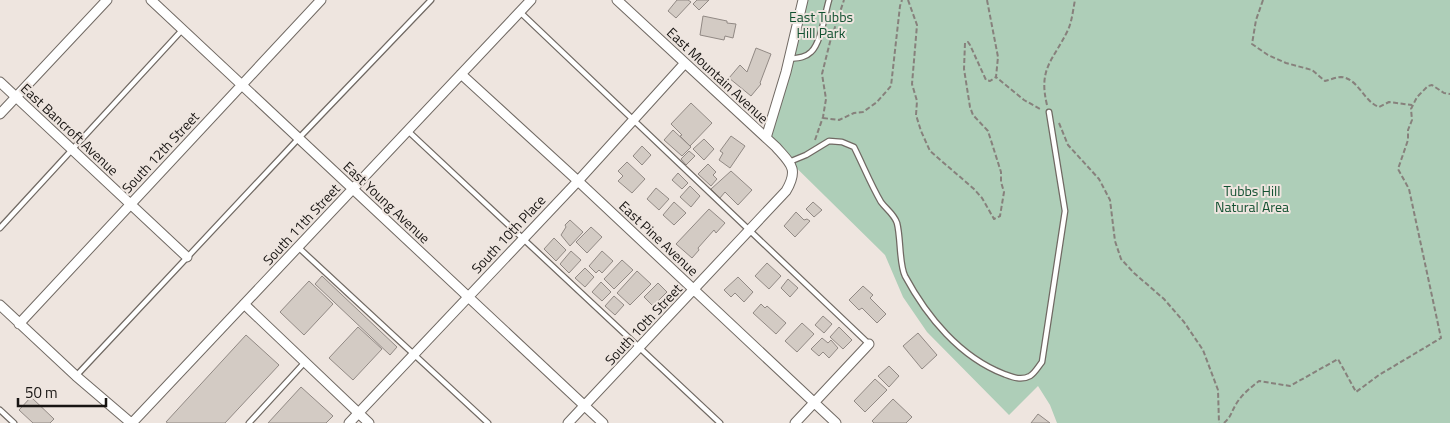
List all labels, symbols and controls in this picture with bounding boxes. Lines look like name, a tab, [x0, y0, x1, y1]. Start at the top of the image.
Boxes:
park label: East Tubbs Hill Park	[789, 6, 853, 43]
street label: East Mountain Avenue	[662, 22, 774, 128]
street label: East Bancroft Avenue	[16, 78, 124, 180]
street label: South 12th Street	[116, 106, 204, 198]
street label: East Young Avenue	[339, 156, 435, 248]
street label: South 11th Street	[257, 178, 345, 270]
park label: Tubbs Hill Natural Area	[1215, 180, 1289, 217]
street label: South 10th Place	[466, 190, 550, 278]
street label: East Pine Avenue	[615, 196, 703, 280]
street label: South 10th Street	[599, 278, 687, 370]
scale bar	[18, 376, 105, 408]
text: 50 m	[25, 381, 58, 404]

